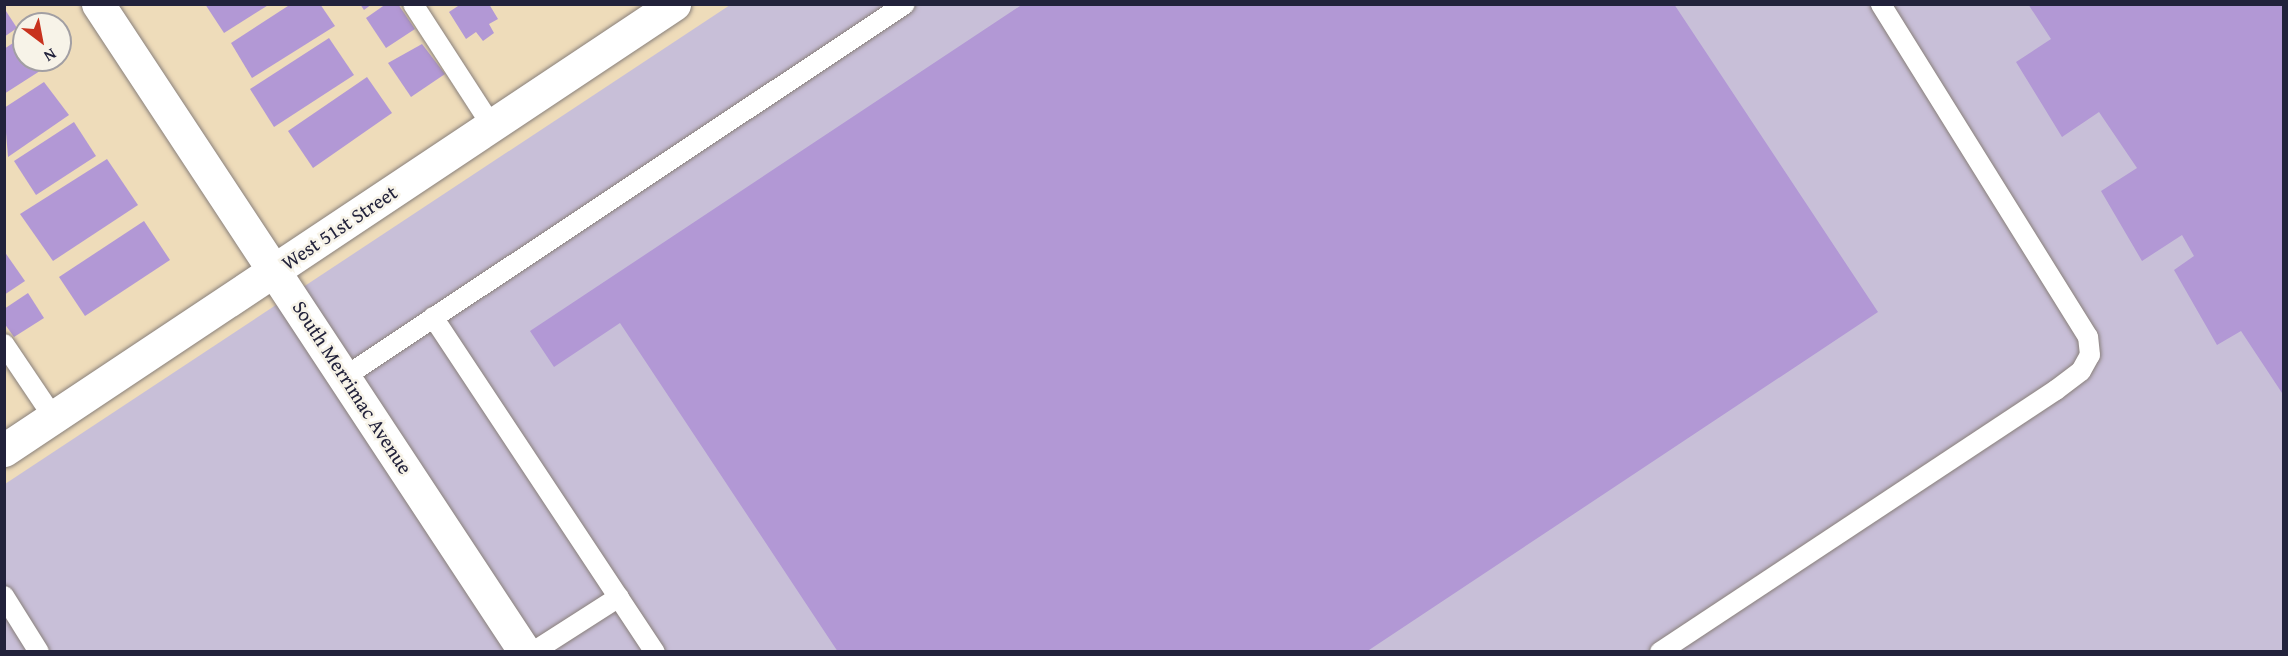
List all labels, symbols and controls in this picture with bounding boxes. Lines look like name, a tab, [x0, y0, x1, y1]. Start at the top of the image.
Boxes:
north arrow	[12, 12, 72, 72]
text: N	[40, 43, 61, 69]
street label: West 51st Street	[277, 180, 401, 274]
street label: South Merrimac Avenue	[288, 296, 418, 478]

